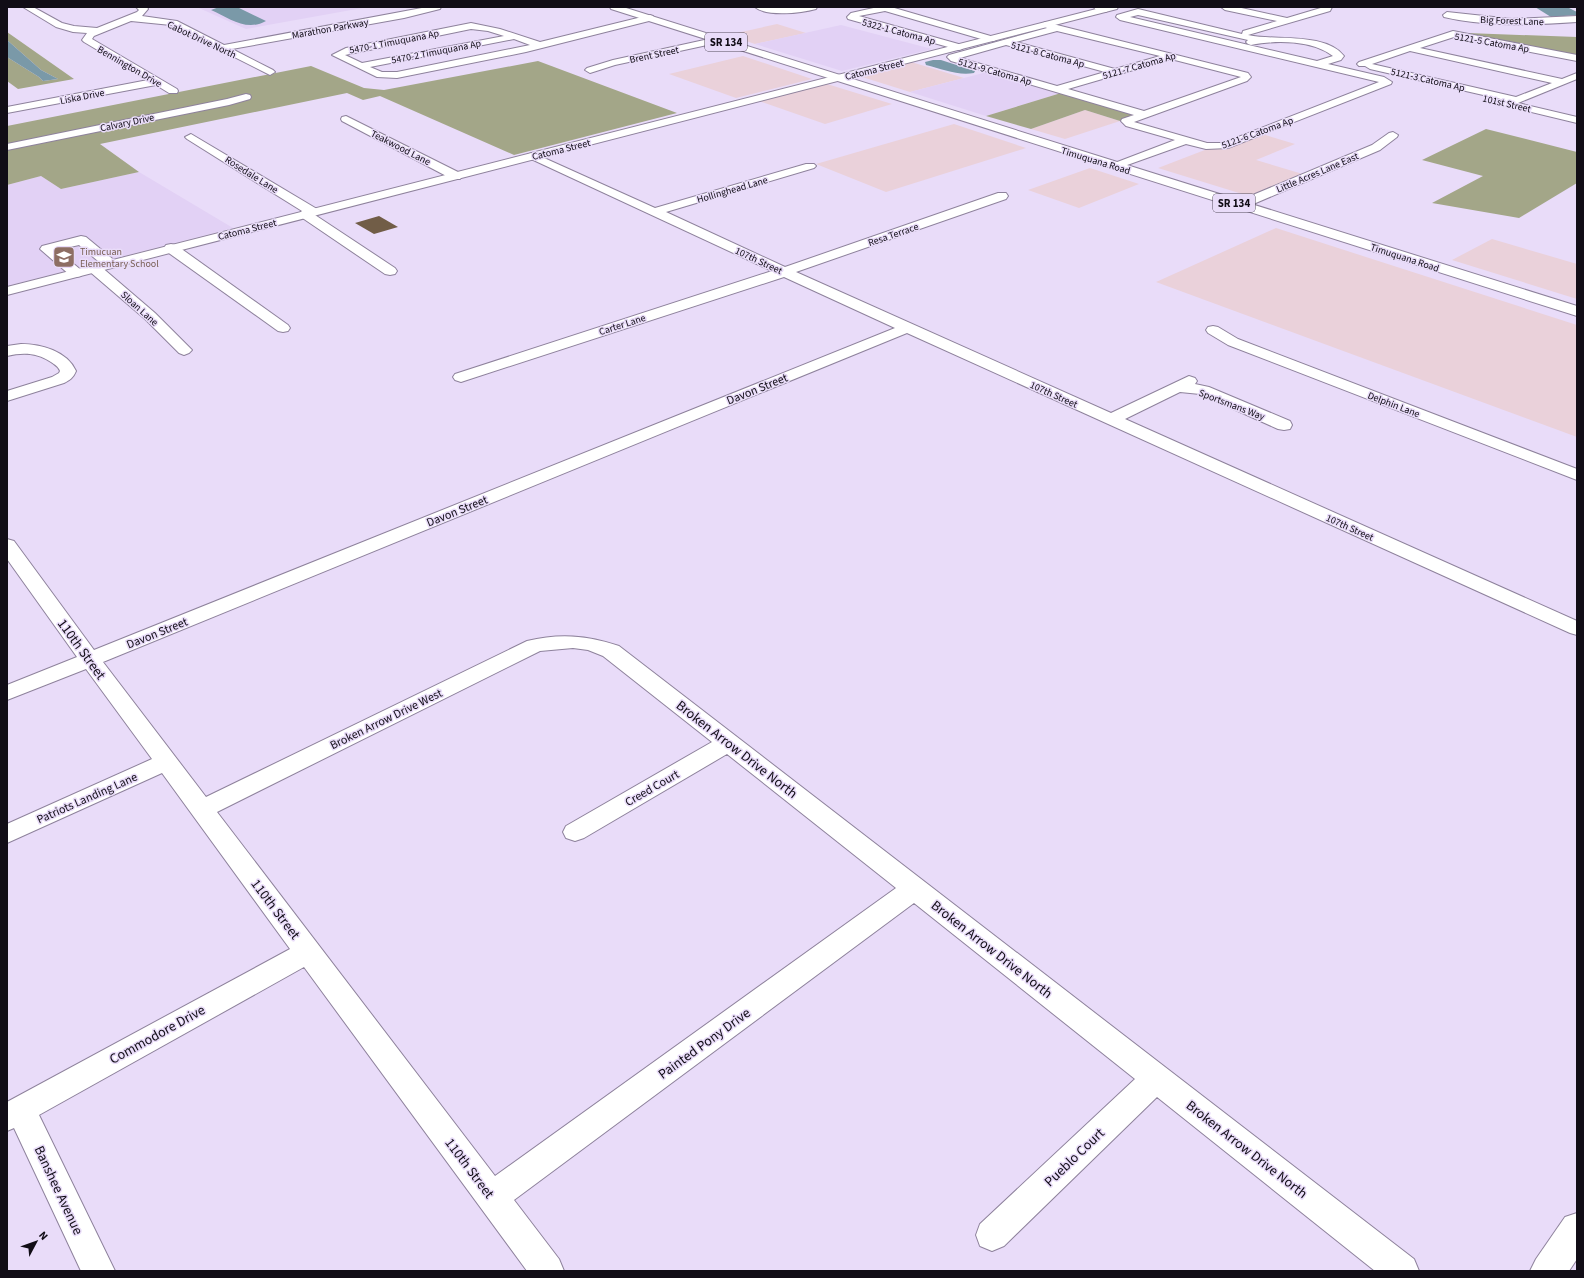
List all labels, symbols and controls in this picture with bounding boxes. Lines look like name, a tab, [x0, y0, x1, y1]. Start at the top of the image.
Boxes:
street label: Big Forest Lane	[1480, 13, 1544, 29]
street label: Marathon Parkway	[291, 15, 370, 43]
street label: 5322-1 Catoma Ap	[860, 15, 937, 49]
street label: Cabot Drive North	[165, 18, 238, 62]
street label: 5470-1 Timuquana Ap	[348, 26, 441, 58]
street label: 5121-5 Catoma Ap	[1453, 30, 1531, 57]
road number: SR 134	[705, 33, 747, 51]
street label: 5470-2 Timuquana Ap	[390, 36, 483, 68]
street label: 5121-8 Catoma Ap	[1009, 38, 1086, 72]
street label: Bennington Drive	[95, 43, 164, 91]
street label: Brent Street	[628, 43, 681, 67]
street label: 5121-7 Catoma Ap	[1101, 49, 1178, 83]
street label: 5121-9 Catoma Ap	[956, 55, 1033, 89]
street label: Catoma Street	[844, 56, 905, 84]
street label: 5121-3 Catoma Ap	[1389, 65, 1467, 95]
street label: Liska Drive	[59, 86, 106, 108]
street label: 101st Street	[1481, 92, 1533, 116]
street label: Calvary Drive	[99, 110, 156, 136]
street label: 5121-6 Catoma Ap	[1219, 113, 1296, 152]
street label: Teakwood Lane	[368, 127, 433, 169]
street label: Catoma Street	[531, 136, 592, 164]
street label: Timuquana Road	[1059, 144, 1132, 178]
street label: Little Acres Lane East	[1274, 149, 1361, 197]
street label: Rosedale Lane	[222, 153, 281, 197]
street label: Hollinghead Lane	[695, 173, 769, 207]
road number: SR 134	[1213, 194, 1255, 212]
street label: Catoma Street	[217, 216, 278, 244]
street label: Resa Terrace	[866, 220, 920, 250]
street label: Timuquana Road	[1368, 240, 1441, 276]
school or university icon: Timucuan Elementary School	[51, 244, 77, 270]
street label: 107th Street	[733, 244, 785, 278]
place label: Timucuan Elementary School	[80, 245, 159, 271]
street label: Sloan Lane	[118, 288, 161, 329]
street label: Carter Lane	[597, 311, 647, 339]
street label: Davon Street	[724, 369, 790, 409]
street label: 107th Street	[1028, 378, 1080, 412]
street label: Sportsmans Way	[1197, 386, 1267, 424]
street label: Delphin Lane	[1365, 389, 1422, 421]
street label: Davon Street	[424, 491, 490, 531]
street label: 107th Street	[1324, 511, 1376, 545]
street label: Davon Street	[124, 613, 190, 653]
street label: 110th Street	[52, 615, 110, 684]
street label: Broken Arrow Drive West	[327, 685, 445, 754]
street label: Broken Arrow Drive North	[671, 696, 801, 804]
street label: Creed Court	[622, 766, 682, 811]
street label: Patriots Landing Lane	[34, 769, 140, 828]
street label: 110th Street	[246, 875, 305, 944]
street label: Broken Arrow Drive North	[926, 896, 1056, 1004]
street label: Commodore Drive	[106, 1000, 209, 1069]
street label: Painted Pony Drive	[654, 1003, 755, 1084]
street label: Broken Arrow Drive North	[1181, 1096, 1311, 1204]
street label: Pueblo Court	[1040, 1124, 1110, 1192]
street label: 110th Street	[440, 1134, 499, 1203]
street label: Banshee Avenue	[29, 1143, 88, 1238]
north arrow	[16, 1222, 56, 1262]
text: N	[35, 1228, 51, 1243]

